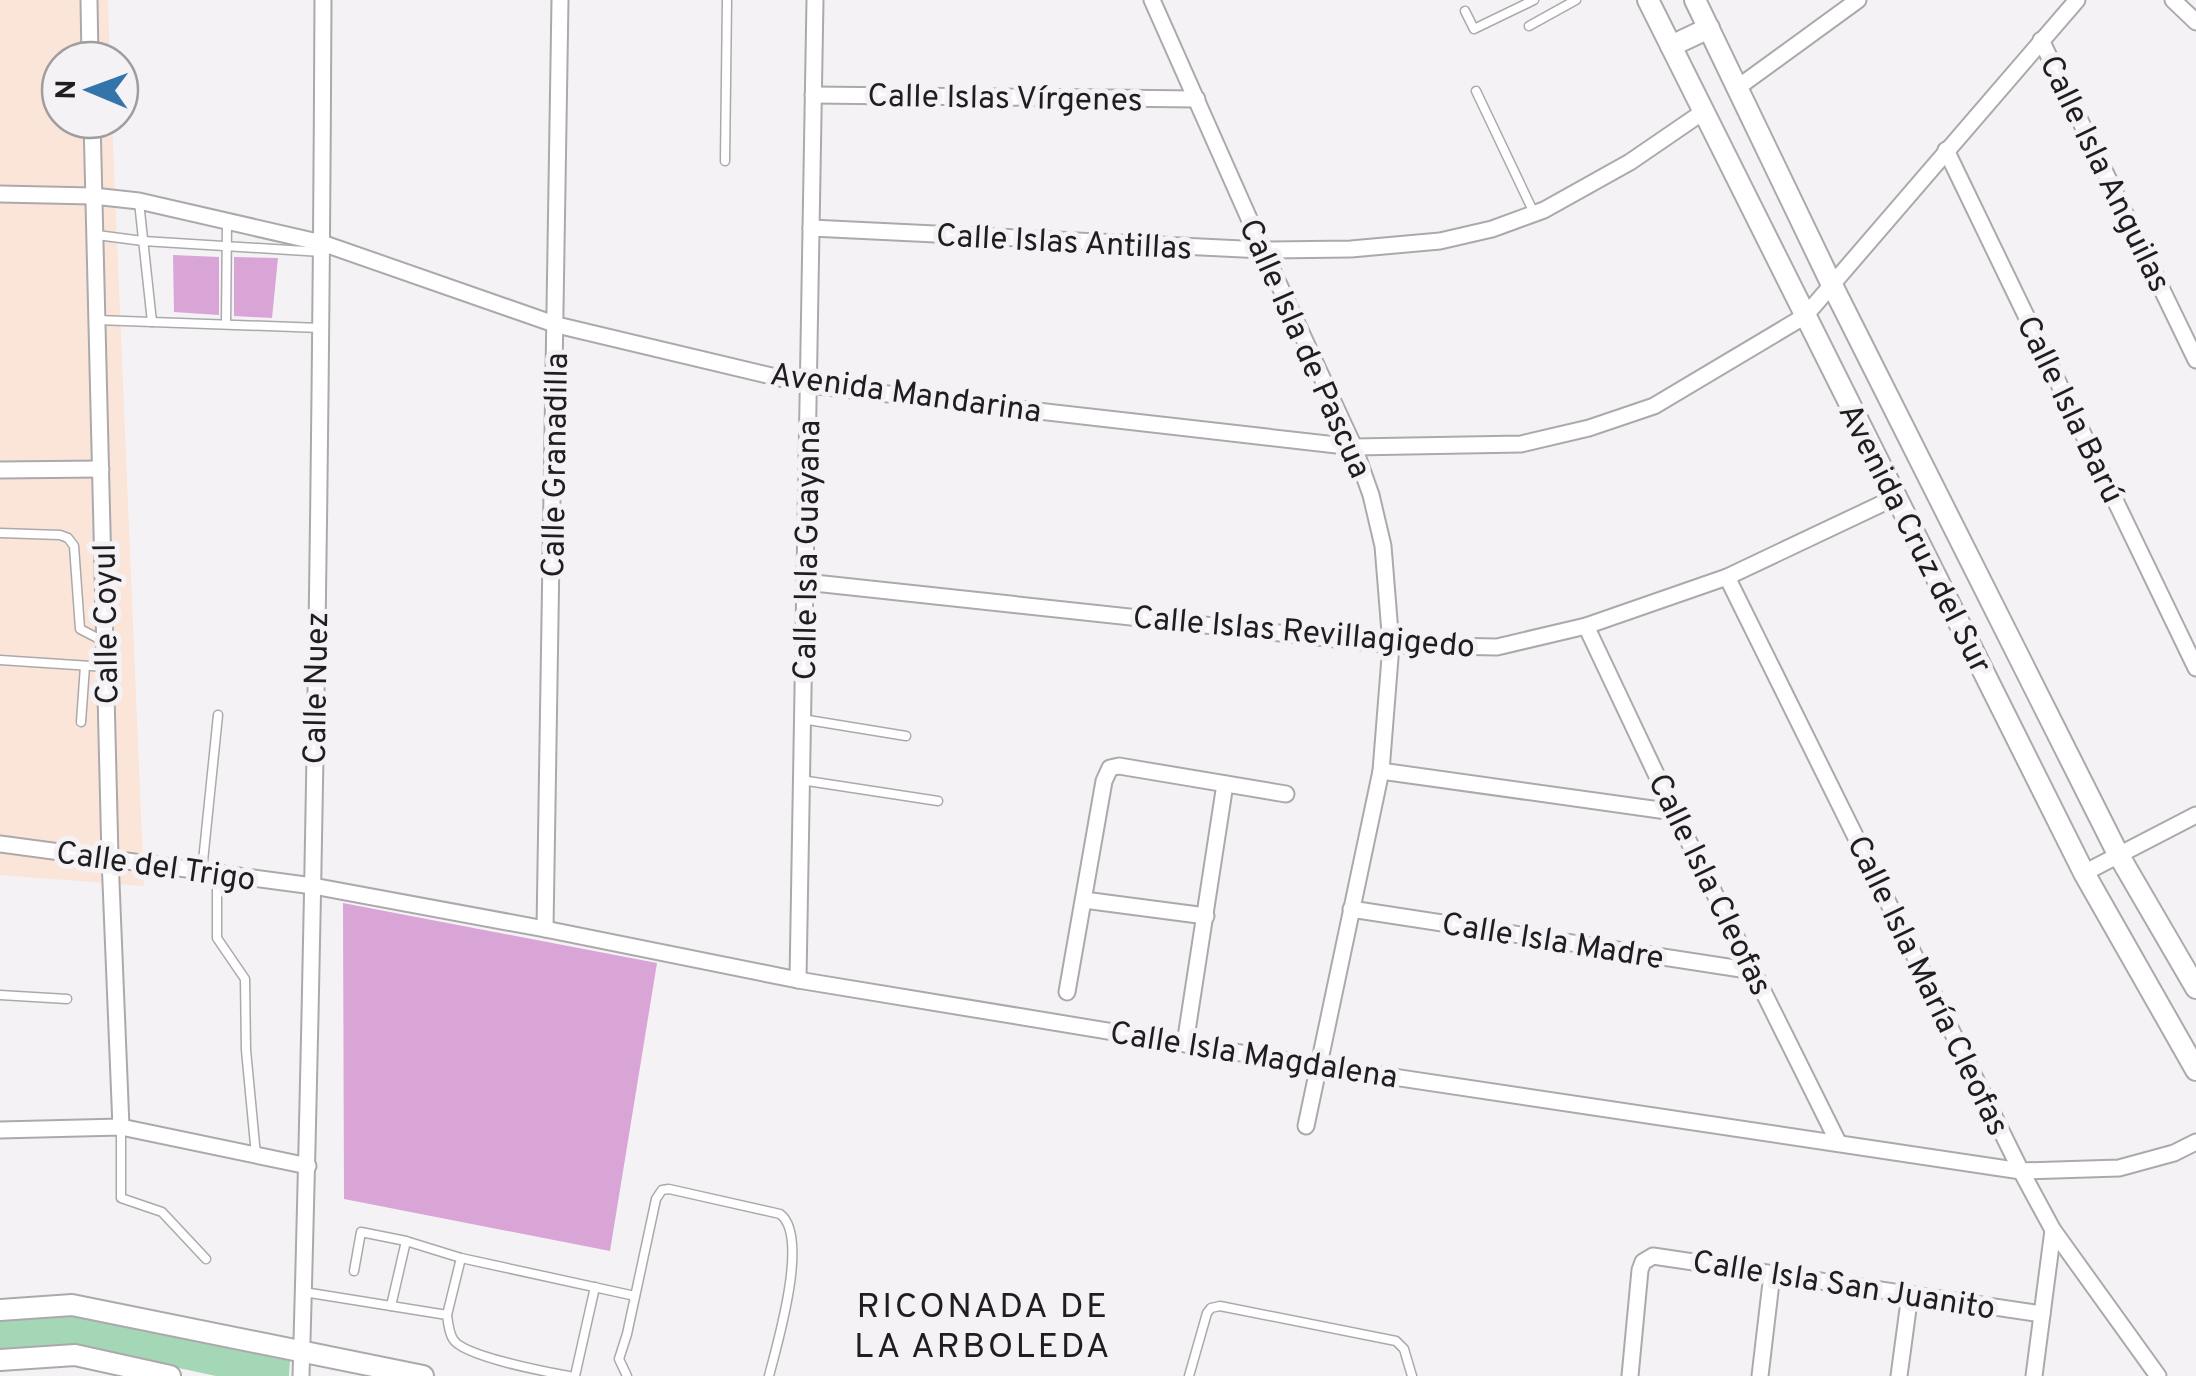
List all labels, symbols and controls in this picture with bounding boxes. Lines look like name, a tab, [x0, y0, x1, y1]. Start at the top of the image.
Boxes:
north arrow	[40, 40, 140, 140]
street label: Calle Isla Anguilas	[2029, 49, 2178, 299]
street label: Calle Islas Vírgenes	[867, 78, 1143, 122]
text: N	[50, 79, 86, 100]
street label: Calle Isla de Pascua	[1228, 213, 1378, 485]
street label: Calle Islas Antillas	[935, 217, 1193, 271]
street label: Calle Isla Barú	[2006, 310, 2131, 511]
street label: Calle Granadilla	[535, 352, 579, 578]
street label: Avenida Mandarina	[767, 356, 1044, 434]
street label: Avenida Cruz del Sur	[1828, 398, 1999, 681]
street label: Calle Isla Guayana	[787, 419, 831, 681]
street label: Calle Coyul	[87, 543, 129, 705]
street label: Calle Islas Revillagigedo	[1131, 599, 1477, 669]
street label: Calle Nuez	[297, 611, 339, 765]
street label: Calle Isla Cleofas	[1637, 768, 1779, 1003]
street label: Calle Isla María Cleofas	[1836, 830, 2016, 1143]
street label: Calle del Trigo	[53, 834, 258, 902]
street label: Calle Isla Madre	[1439, 906, 1666, 980]
street label: Calle Isla Magdalena	[1107, 1014, 1400, 1099]
street label: Calle Isla San Juanito	[1689, 1243, 1998, 1331]
district label: RICONADA DE LA ARBOLEDA	[854, 1286, 1112, 1370]

